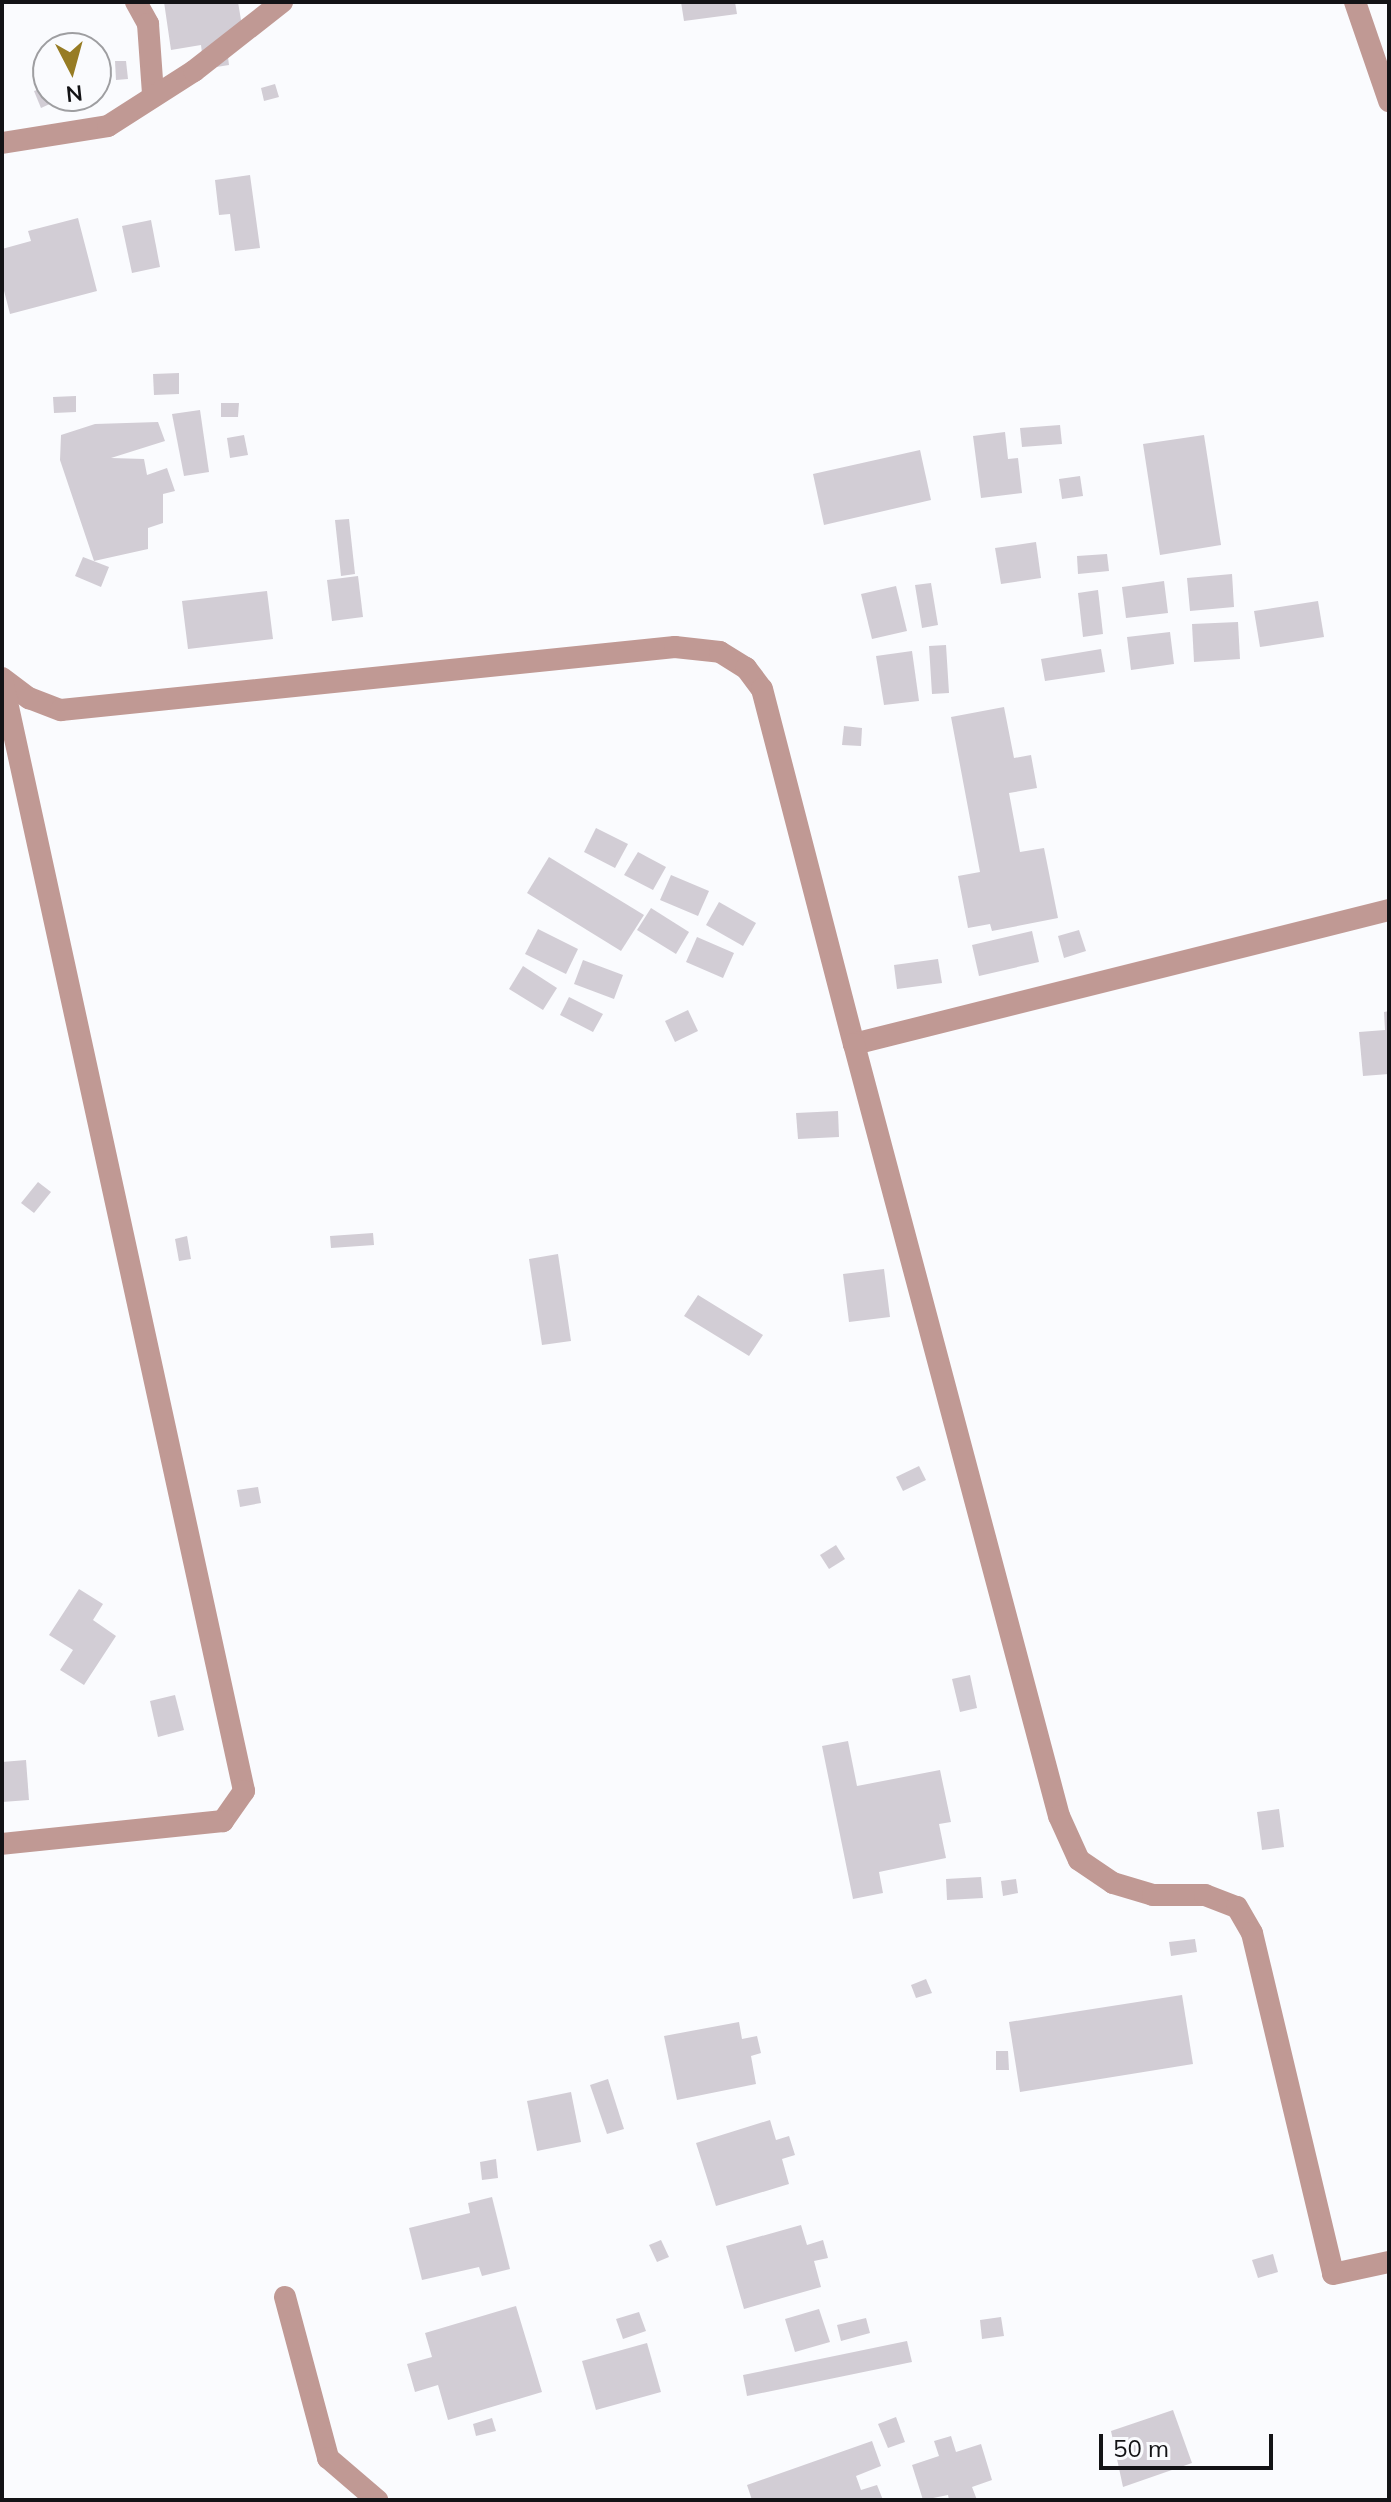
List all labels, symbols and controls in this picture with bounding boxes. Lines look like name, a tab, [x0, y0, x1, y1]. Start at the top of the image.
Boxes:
north arrow	[32, 32, 112, 112]
text: N	[65, 79, 84, 109]
scale bar	[1103, 2418, 1277, 2468]
text: 50 m	[1113, 2433, 1169, 2463]

